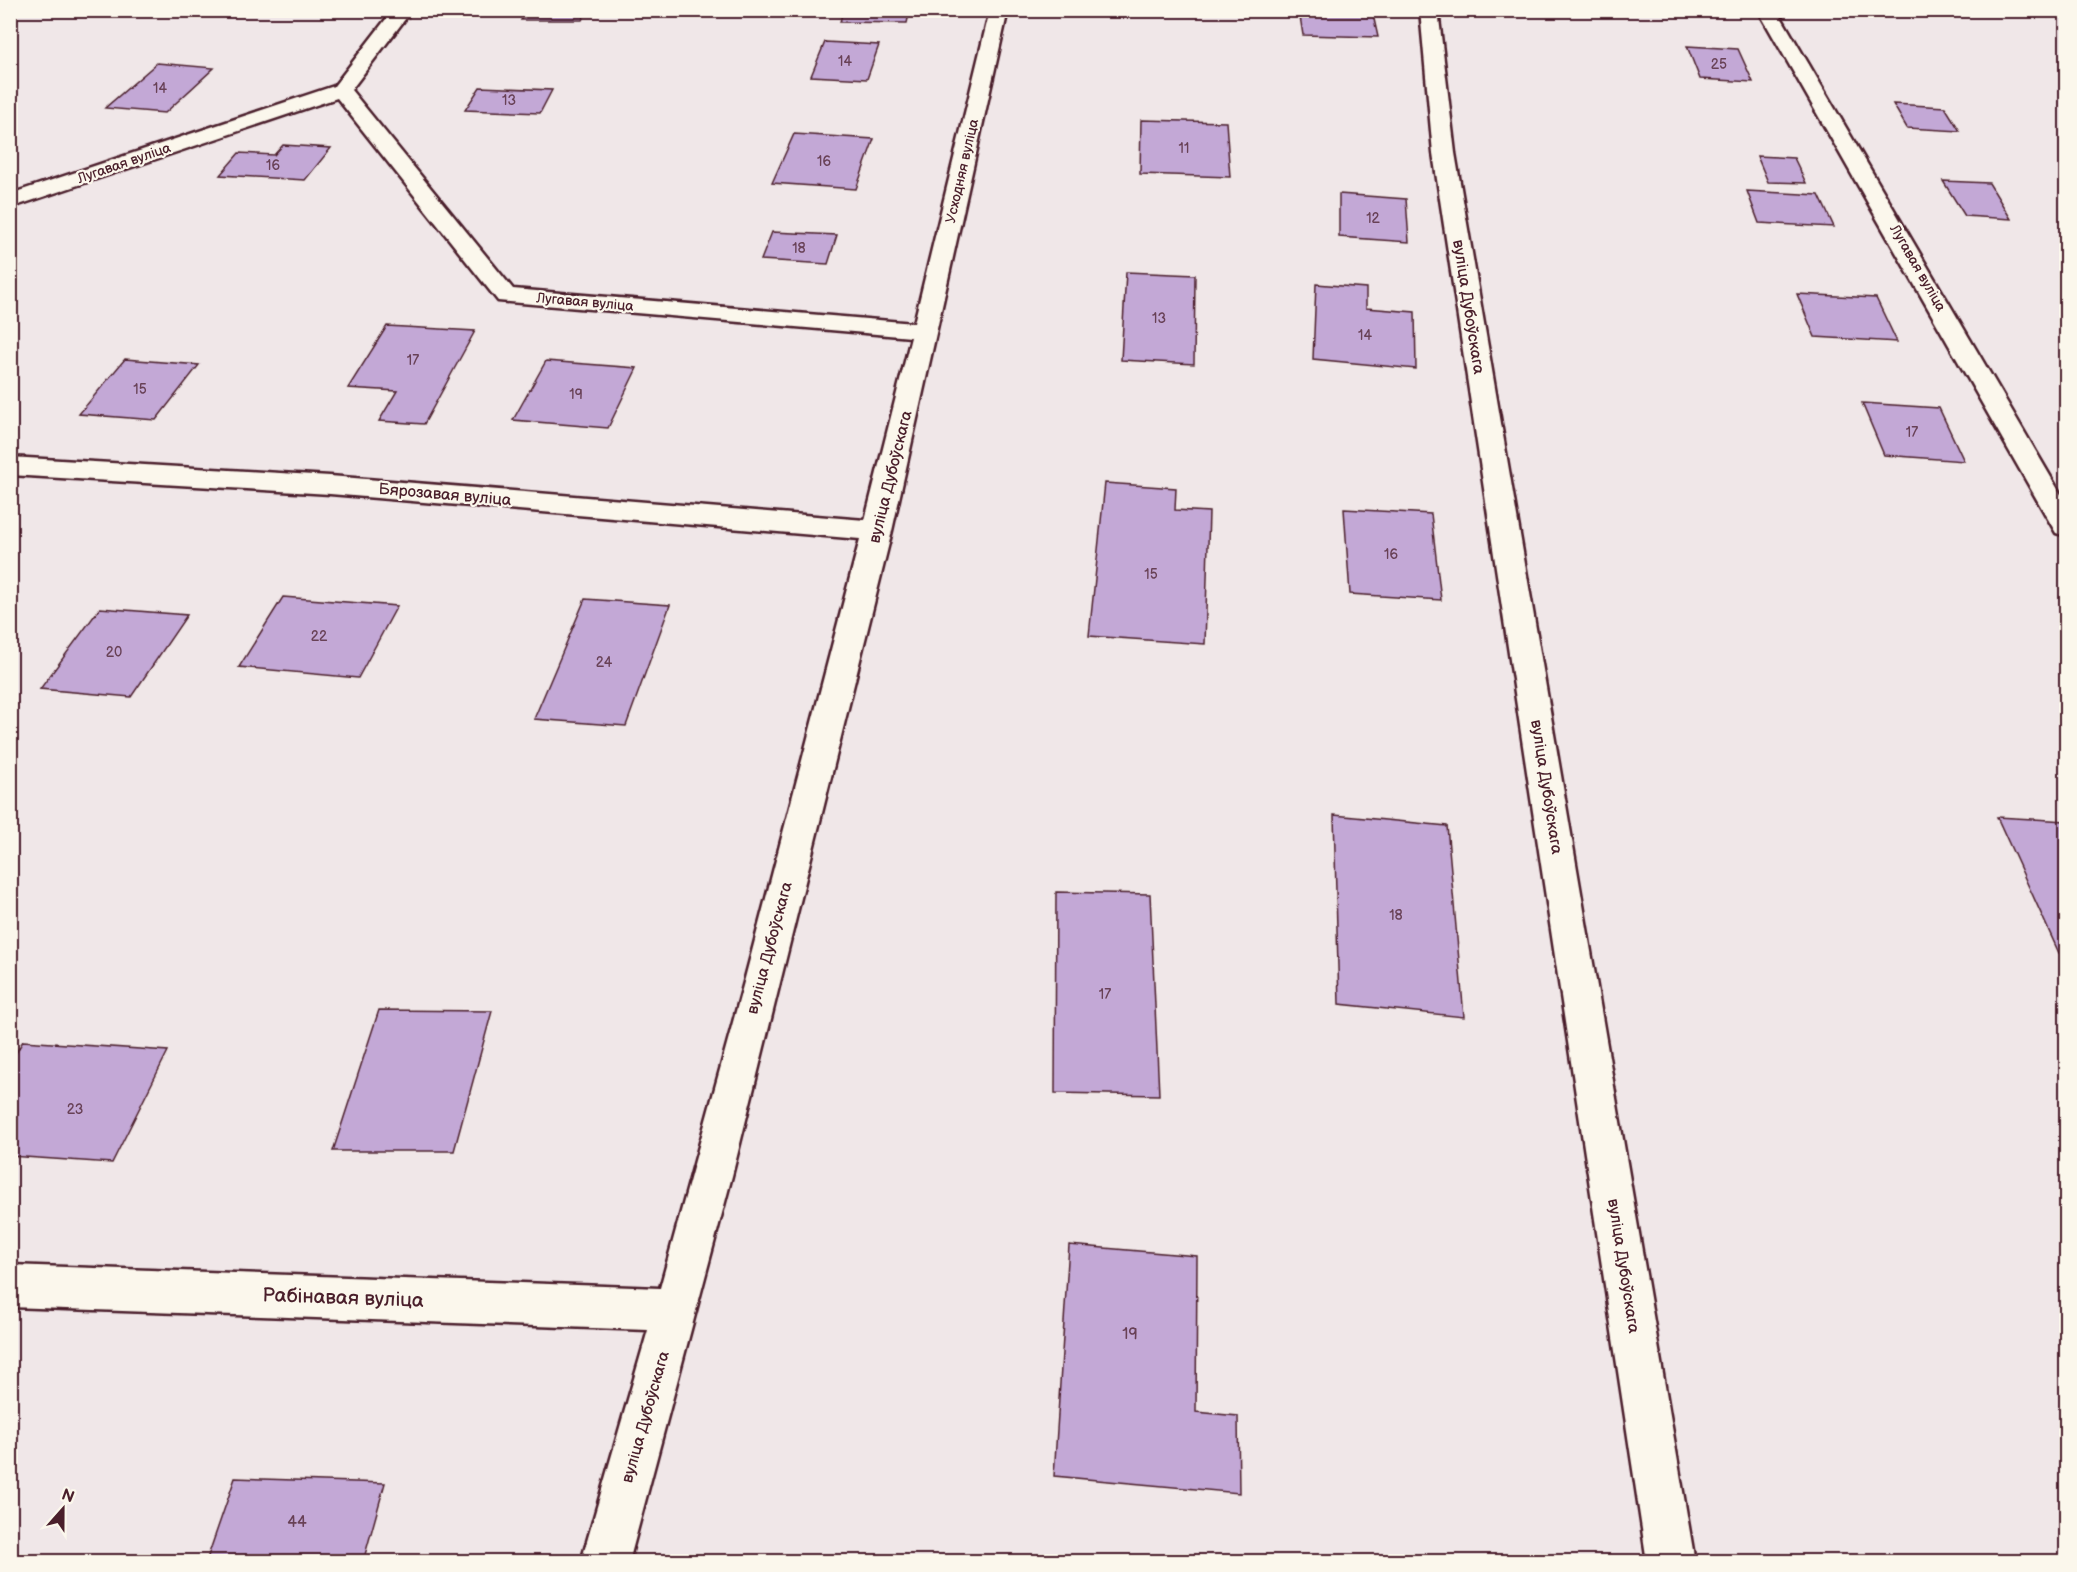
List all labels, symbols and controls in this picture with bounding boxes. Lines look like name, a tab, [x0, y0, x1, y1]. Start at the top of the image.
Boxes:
house number: 14	[838, 53, 852, 70]
house number: 25	[1711, 56, 1727, 73]
house number: 14	[153, 80, 167, 97]
house number: 13	[502, 92, 516, 109]
street label: Усходняя вуліца	[942, 116, 982, 225]
street label: Лугавая вуліца	[74, 139, 174, 187]
house number: 11	[1179, 140, 1189, 157]
house number: 16	[817, 153, 831, 170]
house number: 16	[266, 157, 280, 174]
house number: 12	[1366, 210, 1381, 227]
street label: Лугавая вуліца	[1886, 221, 1950, 315]
street label: вуліца Дубоўскага	[1448, 238, 1488, 376]
house number: 18	[792, 240, 806, 257]
street label: Лугавая вуліца	[535, 289, 635, 315]
house number: 13	[1152, 310, 1166, 327]
house number: 14	[1358, 327, 1372, 344]
house number: 17	[407, 352, 419, 369]
house number: 15	[133, 381, 147, 398]
house number: 19	[569, 386, 583, 403]
street label: вуліца Дубоўскага	[865, 408, 917, 545]
house number: 17	[1906, 424, 1918, 441]
street label: Бярозавая вуліца	[378, 480, 513, 510]
house number: 16	[1384, 546, 1398, 563]
house number: 15	[1144, 566, 1158, 583]
house number: 22	[311, 628, 328, 645]
house number: 20	[106, 644, 122, 661]
house number: 24	[596, 654, 613, 671]
street label: вуліца Дубоўскага	[1526, 718, 1566, 856]
street label: вуліца Дубоўскага	[743, 879, 797, 1016]
house number: 18	[1389, 907, 1403, 924]
house number: 17	[1099, 986, 1111, 1003]
house number: 23	[67, 1101, 83, 1118]
street label: вуліца Дубоўскага	[1603, 1197, 1643, 1335]
street label: Рабінавая вуліца	[262, 1283, 424, 1313]
house number: 19	[1122, 1325, 1138, 1344]
street label: вуліца Дубоўскага	[618, 1348, 674, 1485]
north arrow	[33, 1479, 93, 1539]
text: N	[59, 1485, 77, 1507]
house number: 44	[287, 1513, 307, 1532]

